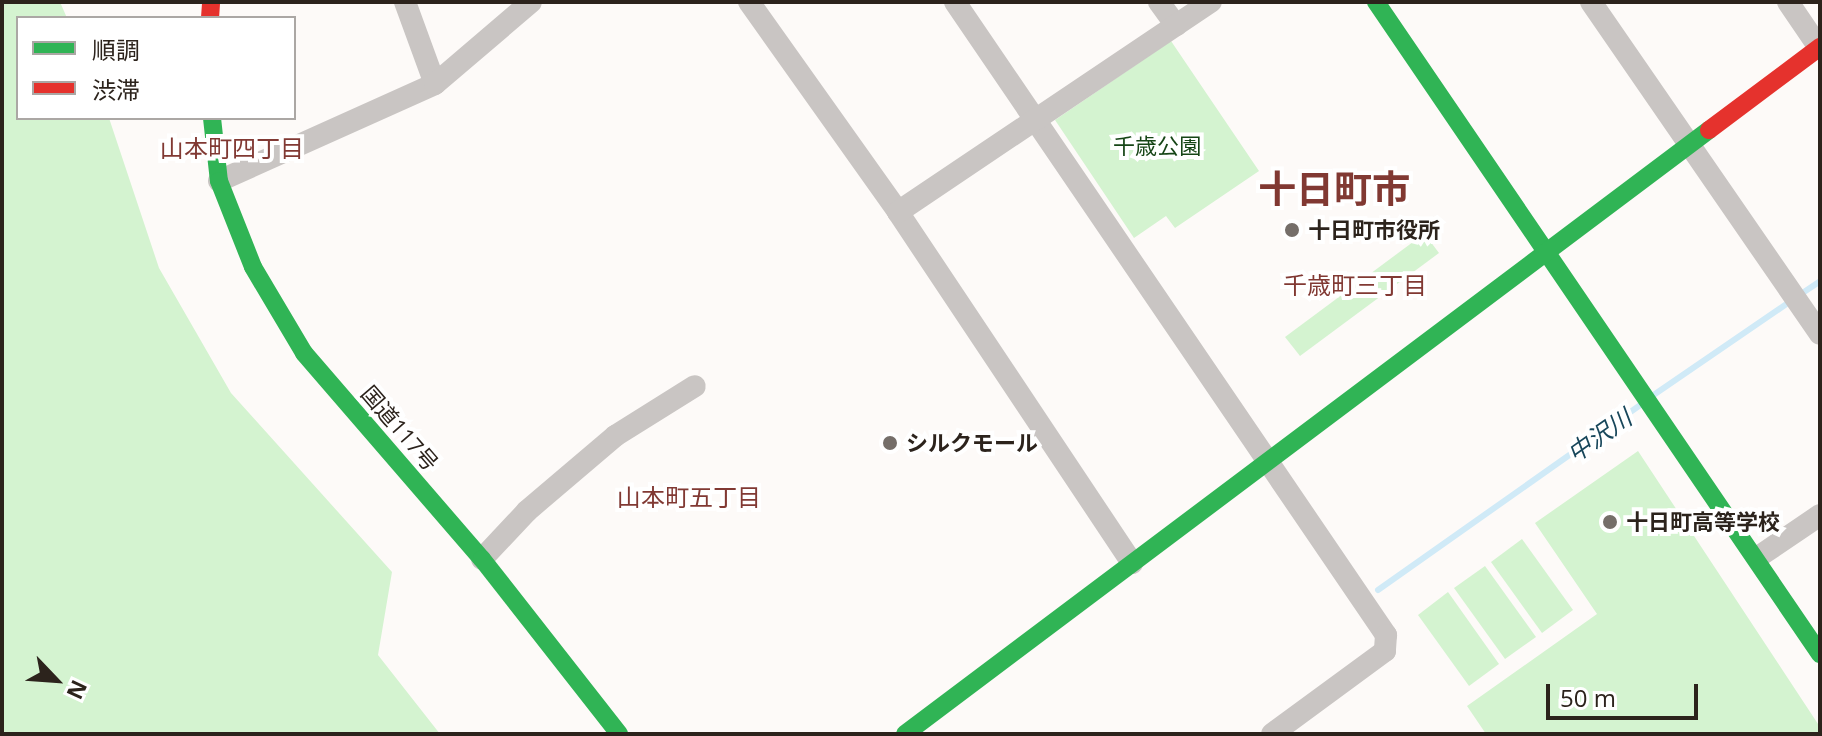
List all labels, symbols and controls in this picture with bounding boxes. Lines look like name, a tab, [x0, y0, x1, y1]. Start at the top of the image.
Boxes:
legend	[16, 16, 296, 120]
text: 順調	[92, 33, 140, 66]
text: 渋滞	[92, 73, 140, 106]
park label: 千歳公園	[1113, 133, 1201, 159]
district label: 山本町四丁目	[160, 134, 304, 162]
district label: 十日町市	[1258, 166, 1410, 212]
place label: 十日町市役所	[1308, 217, 1440, 243]
marker: 十日町市役所	[1283, 221, 1301, 239]
district label: 千歳町三丁目	[1283, 271, 1427, 299]
street label: 国道117号	[356, 380, 444, 476]
water label: 中沢川	[1561, 403, 1637, 467]
place label: シルクモール	[906, 430, 1038, 456]
marker: シルクモール	[881, 434, 899, 452]
district label: 山本町五丁目	[617, 483, 761, 511]
place label: 十日町高等学校	[1626, 509, 1780, 535]
marker: 十日町高等学校	[1601, 513, 1619, 531]
north arrow	[16, 640, 96, 720]
scale bar	[1550, 668, 1702, 718]
text: N	[60, 676, 95, 705]
text: 50 m	[1560, 681, 1616, 714]

